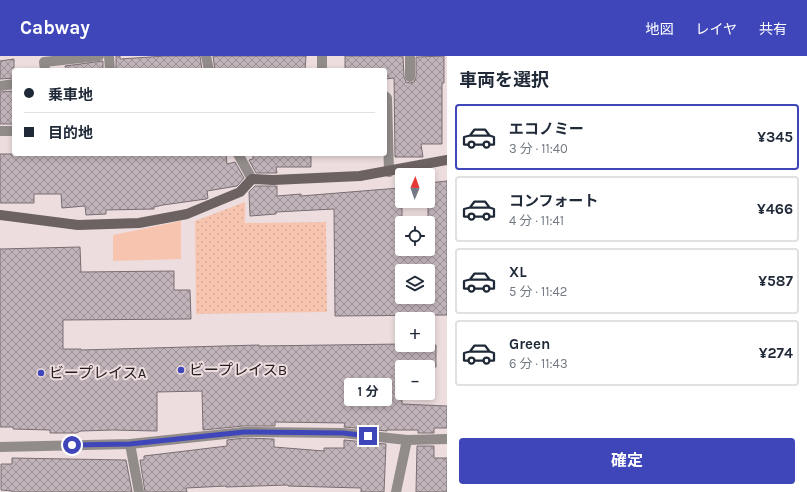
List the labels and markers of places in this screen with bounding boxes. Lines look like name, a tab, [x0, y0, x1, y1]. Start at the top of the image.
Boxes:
place label: ビープレイスB	[189, 361, 287, 379]
place label: ビープレイスA	[49, 364, 147, 382]
marker: ビープレイスB	[176, 365, 186, 375]
marker: ビープレイスA	[36, 368, 46, 378]

